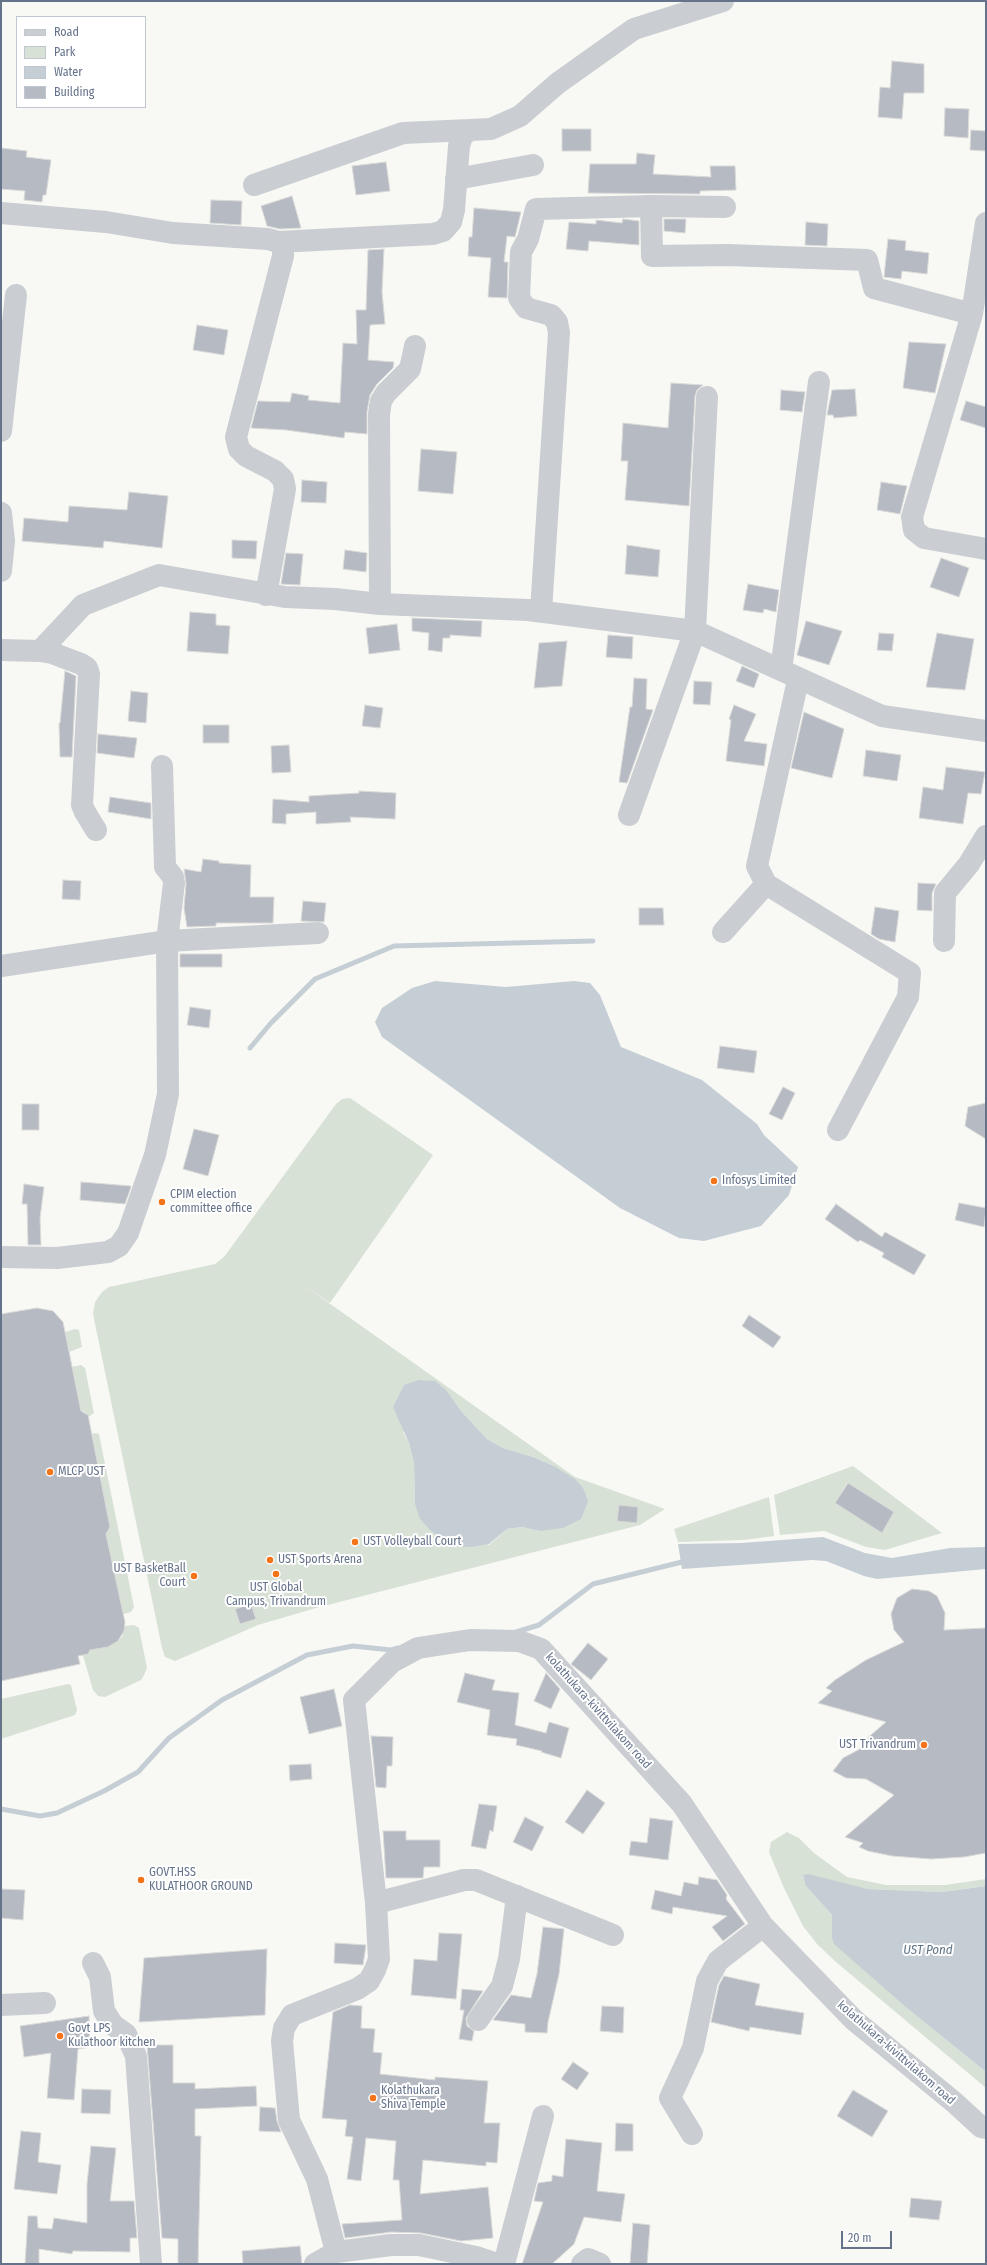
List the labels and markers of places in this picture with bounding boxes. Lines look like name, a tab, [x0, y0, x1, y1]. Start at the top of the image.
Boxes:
place label: Infosys Limited	[722, 1174, 796, 1188]
marker: Infosys Limited	[709, 1176, 719, 1186]
place label: CPIM election committee office	[170, 1188, 252, 1216]
marker: CPIM election committee office	[157, 1197, 167, 1207]
place label: MLCP UST	[58, 1465, 105, 1479]
marker: MLCP UST	[45, 1467, 55, 1477]
place label: UST Volleyball Court	[363, 1535, 461, 1549]
marker: UST Volleyball Court	[350, 1537, 360, 1547]
place label: UST Sports Arena	[278, 1553, 362, 1567]
marker: UST Sports Arena	[265, 1555, 275, 1565]
place label: UST BasketBall Court	[113, 1562, 186, 1590]
marker: UST Global Campus, Trivandrum	[271, 1569, 281, 1579]
marker: UST BasketBall Court	[189, 1571, 199, 1581]
place label: UST Global Campus, Trivandrum	[226, 1581, 326, 1609]
place label: UST Trivandrum	[839, 1738, 916, 1752]
marker: UST Trivandrum	[919, 1740, 929, 1750]
place label: GOVT.HSS KULATHOOR GROUND	[149, 1866, 253, 1894]
marker: GOVT.HSS KULATHOOR GROUND	[136, 1875, 146, 1885]
place label: Govt LPS Kulathoor kitchen	[68, 2022, 155, 2050]
marker: Govt LPS Kulathoor kitchen	[55, 2031, 65, 2041]
place label: Kolathukara Shiva Temple	[381, 2084, 446, 2112]
marker: Kolathukara Shiva Temple	[368, 2093, 378, 2103]

